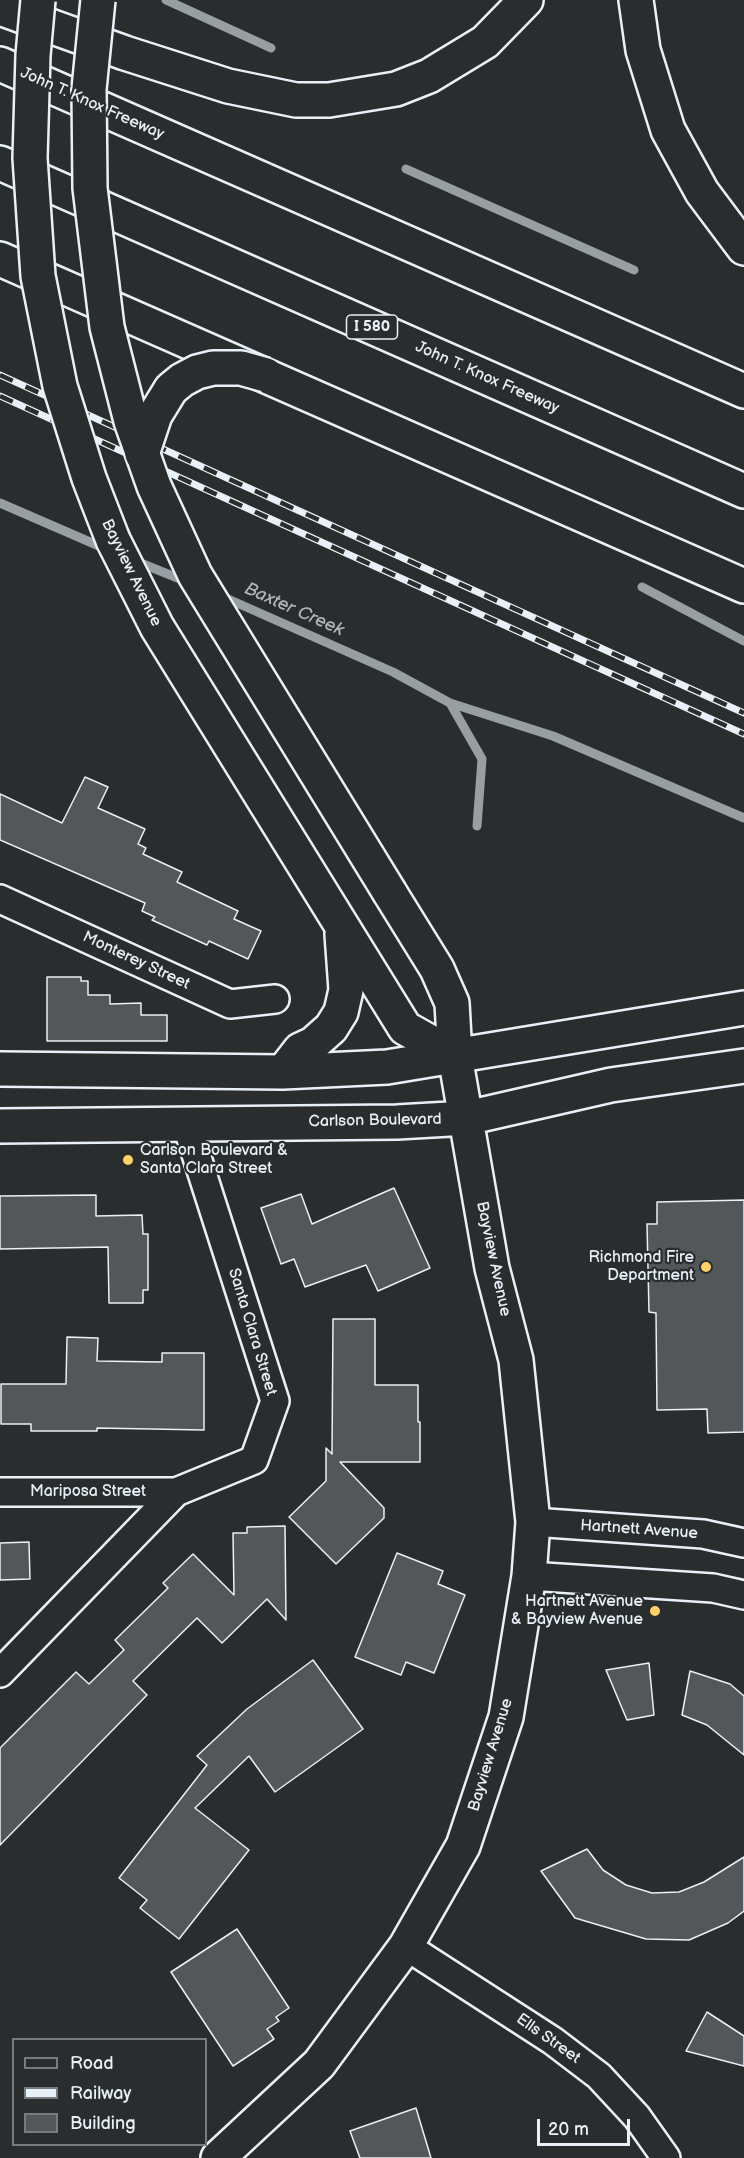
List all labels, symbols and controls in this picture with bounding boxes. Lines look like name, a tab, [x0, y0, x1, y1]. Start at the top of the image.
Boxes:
street label: John T. Knox Freeway	[17, 64, 167, 144]
road number: I 580	[346, 315, 398, 339]
street label: John T. Knox Freeway	[412, 338, 562, 418]
street label: Bayview Avenue	[97, 516, 165, 630]
water label: Baxter Creek	[241, 578, 347, 642]
street label: Monterey Street	[79, 928, 193, 994]
street label: Carlson Boulevard	[308, 1110, 442, 1132]
place label: Carlson Boulevard & Santa Clara Street	[140, 1141, 288, 1179]
marker: Carlson Boulevard & Santa Clara Street	[121, 1153, 135, 1167]
street label: Bayview Avenue	[471, 1200, 515, 1318]
place label: Richmond Fire Department	[588, 1248, 694, 1286]
marker: Richmond Fire Department	[699, 1260, 713, 1274]
street label: Santa Clara Street	[223, 1266, 281, 1398]
street label: Mariposa Street	[30, 1482, 146, 1502]
street label: Hartnett Avenue	[579, 1516, 699, 1544]
place label: Hartnett Avenue & Bayview Avenue	[511, 1592, 643, 1630]
marker: Hartnett Avenue & Bayview Avenue	[648, 1604, 662, 1618]
street label: Bayview Avenue	[465, 1696, 517, 1814]
street label: Ells Street	[512, 2010, 584, 2068]
legend	[12, 2038, 207, 2146]
text: Road	[70, 2053, 114, 2074]
text: Railway	[70, 2083, 132, 2104]
scale bar	[540, 2107, 633, 2145]
text: Building	[70, 2113, 136, 2134]
text: 20 m	[548, 2119, 589, 2140]

